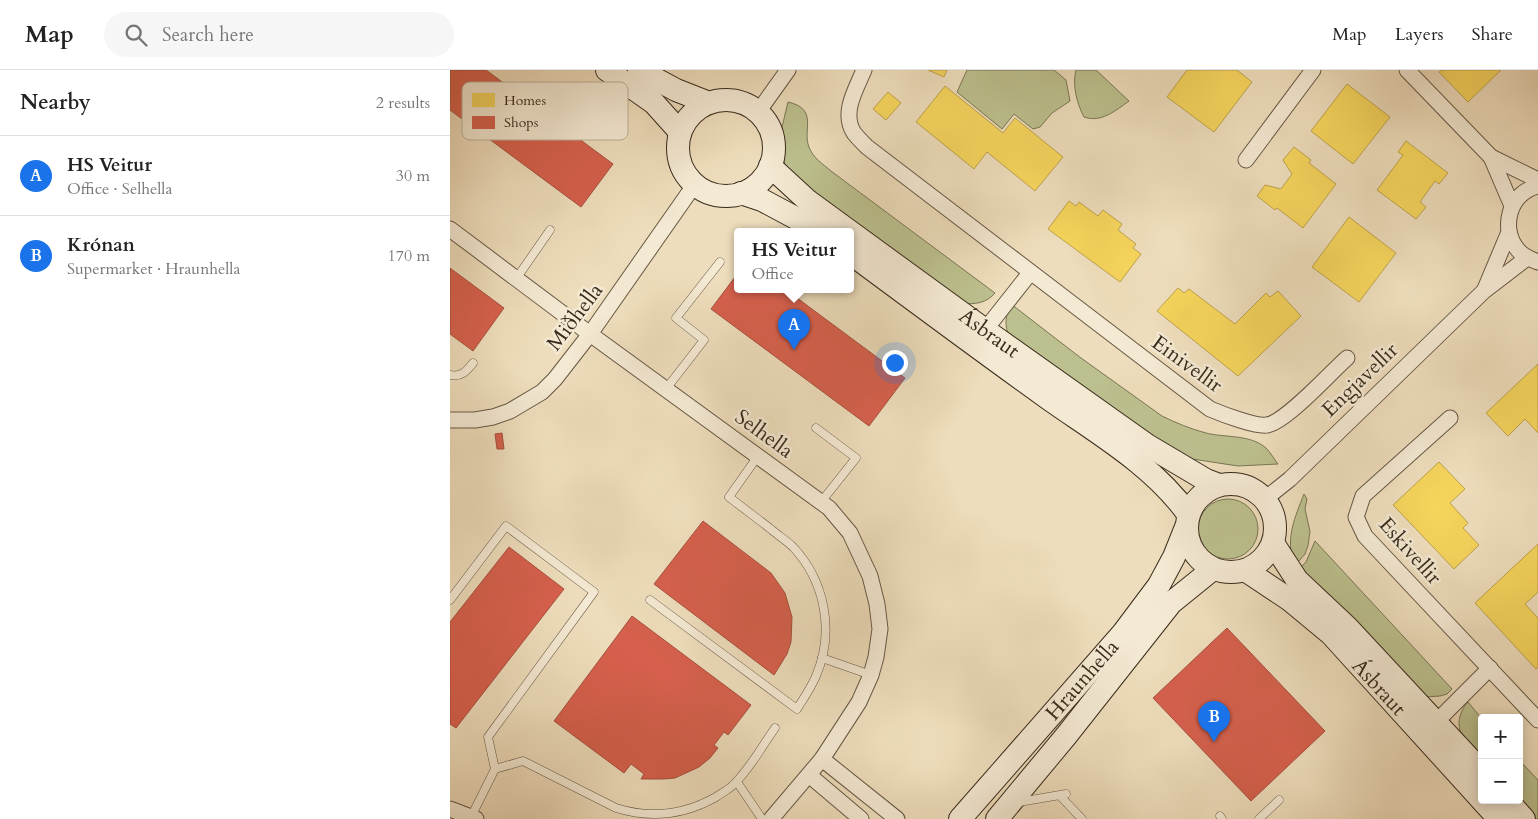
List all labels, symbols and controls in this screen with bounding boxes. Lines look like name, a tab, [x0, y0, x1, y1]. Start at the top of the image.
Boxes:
search box	[104, 12, 454, 57]
text: Map	[25, 18, 74, 51]
icon: search	[122, 21, 150, 49]
text: Search here	[162, 22, 254, 48]
text: Map	[1332, 22, 1367, 47]
text: Layers	[1395, 22, 1444, 47]
text: Share	[1472, 22, 1513, 47]
legend	[462, 82, 628, 140]
text: Nearby	[20, 88, 91, 117]
text: Homes	[504, 91, 546, 110]
text: 2 results	[376, 92, 430, 114]
text: Shops	[504, 113, 539, 132]
text: HS Veitur	[67, 152, 152, 178]
text: A	[30, 165, 42, 187]
text: 30 m	[396, 165, 430, 187]
text: Office · Selhella	[67, 178, 172, 200]
popup	[734, 228, 854, 293]
text: Krónan	[67, 232, 135, 258]
text: HS Veitur	[751, 237, 837, 263]
text: B	[30, 245, 42, 267]
text: 170 m	[388, 245, 430, 267]
text: Supermarket · Hraunhella	[67, 258, 240, 280]
text: Office	[751, 263, 794, 285]
street label: Miðhella	[540, 277, 610, 357]
street label: Ásbraut	[953, 301, 1026, 365]
pin: A	[778, 309, 810, 350]
street label: Einivellir	[1146, 328, 1229, 400]
street label: Engjavellir	[1315, 336, 1405, 424]
your location	[882, 350, 908, 376]
street label: Selhella	[729, 403, 799, 465]
street label: Eskivellir	[1372, 511, 1448, 591]
street label: Hraunhella	[1039, 633, 1125, 727]
street label: Ásbraut	[1346, 652, 1413, 722]
pin: B	[1198, 701, 1230, 742]
map controls	[1478, 714, 1523, 804]
button: +	[1478, 714, 1523, 759]
button: −	[1478, 759, 1523, 804]

